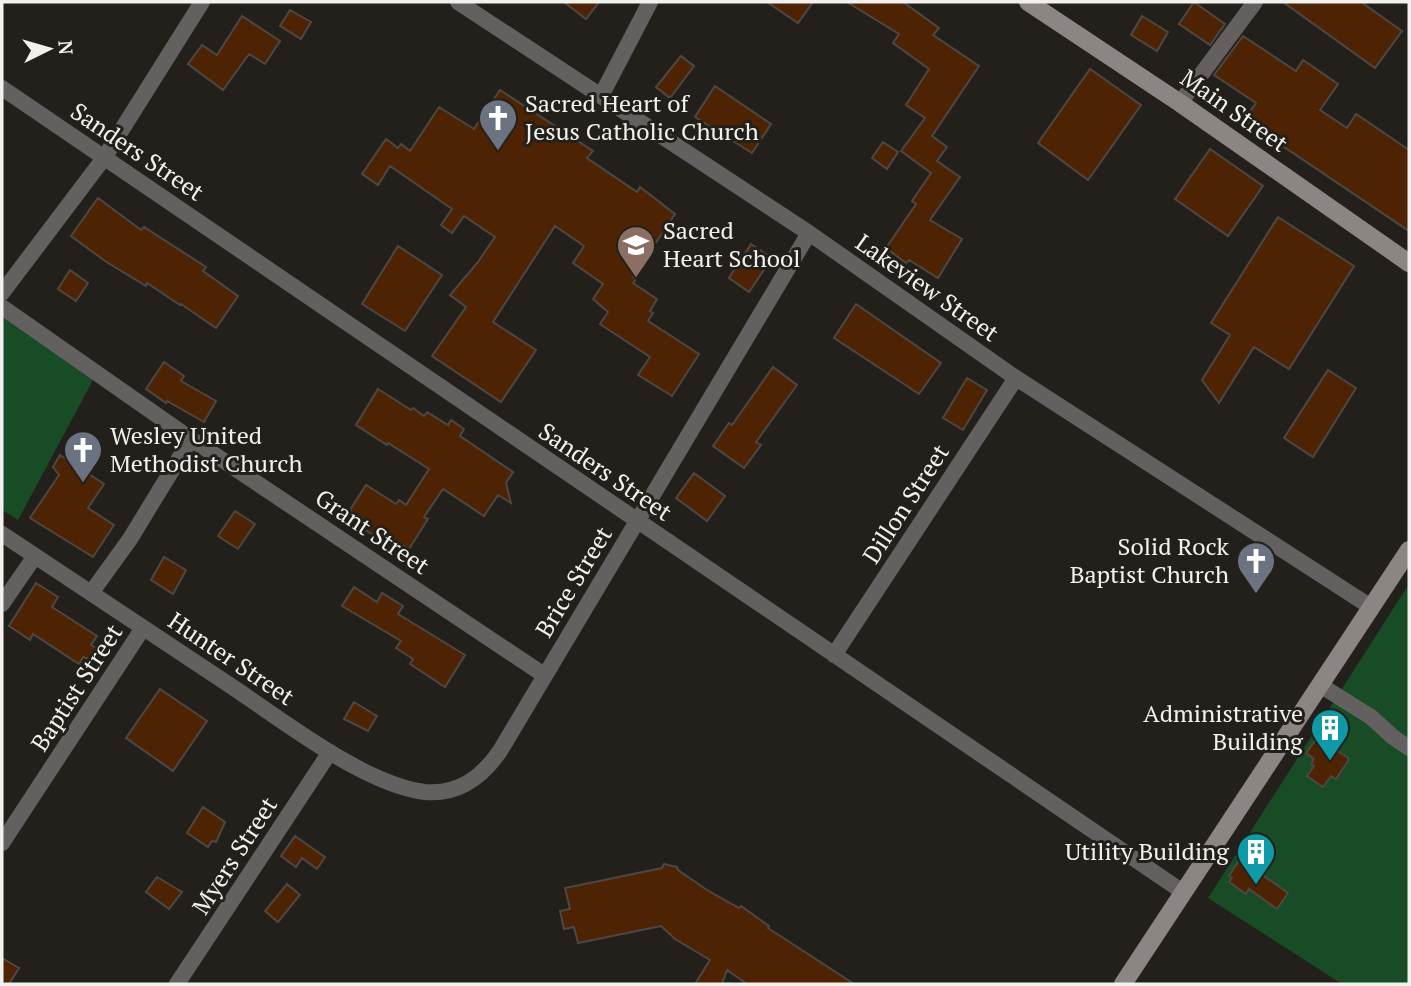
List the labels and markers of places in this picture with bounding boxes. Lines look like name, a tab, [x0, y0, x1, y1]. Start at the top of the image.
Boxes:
place label: Sacred Heart of Jesus Catholic Church	[525, 87, 759, 147]
church icon: Sacred Heart of Jesus Catholic Church	[477, 97, 519, 152]
place label: Sacred Heart School	[663, 214, 801, 274]
school or university icon: Sacred Heart School	[615, 224, 657, 279]
place label: Wesley United Methodist Church	[110, 419, 303, 479]
church icon: Wesley United Methodist Church	[62, 429, 104, 484]
place label: Solid Rock Baptist Church	[1070, 530, 1230, 590]
church icon: Solid Rock Baptist Church	[1235, 540, 1277, 595]
place label: Administrative Building	[1143, 697, 1303, 757]
building icon: Administrative Building	[1309, 707, 1351, 762]
building icon: Utility Building	[1235, 831, 1277, 886]
place label: Utility Building	[1065, 835, 1229, 867]

